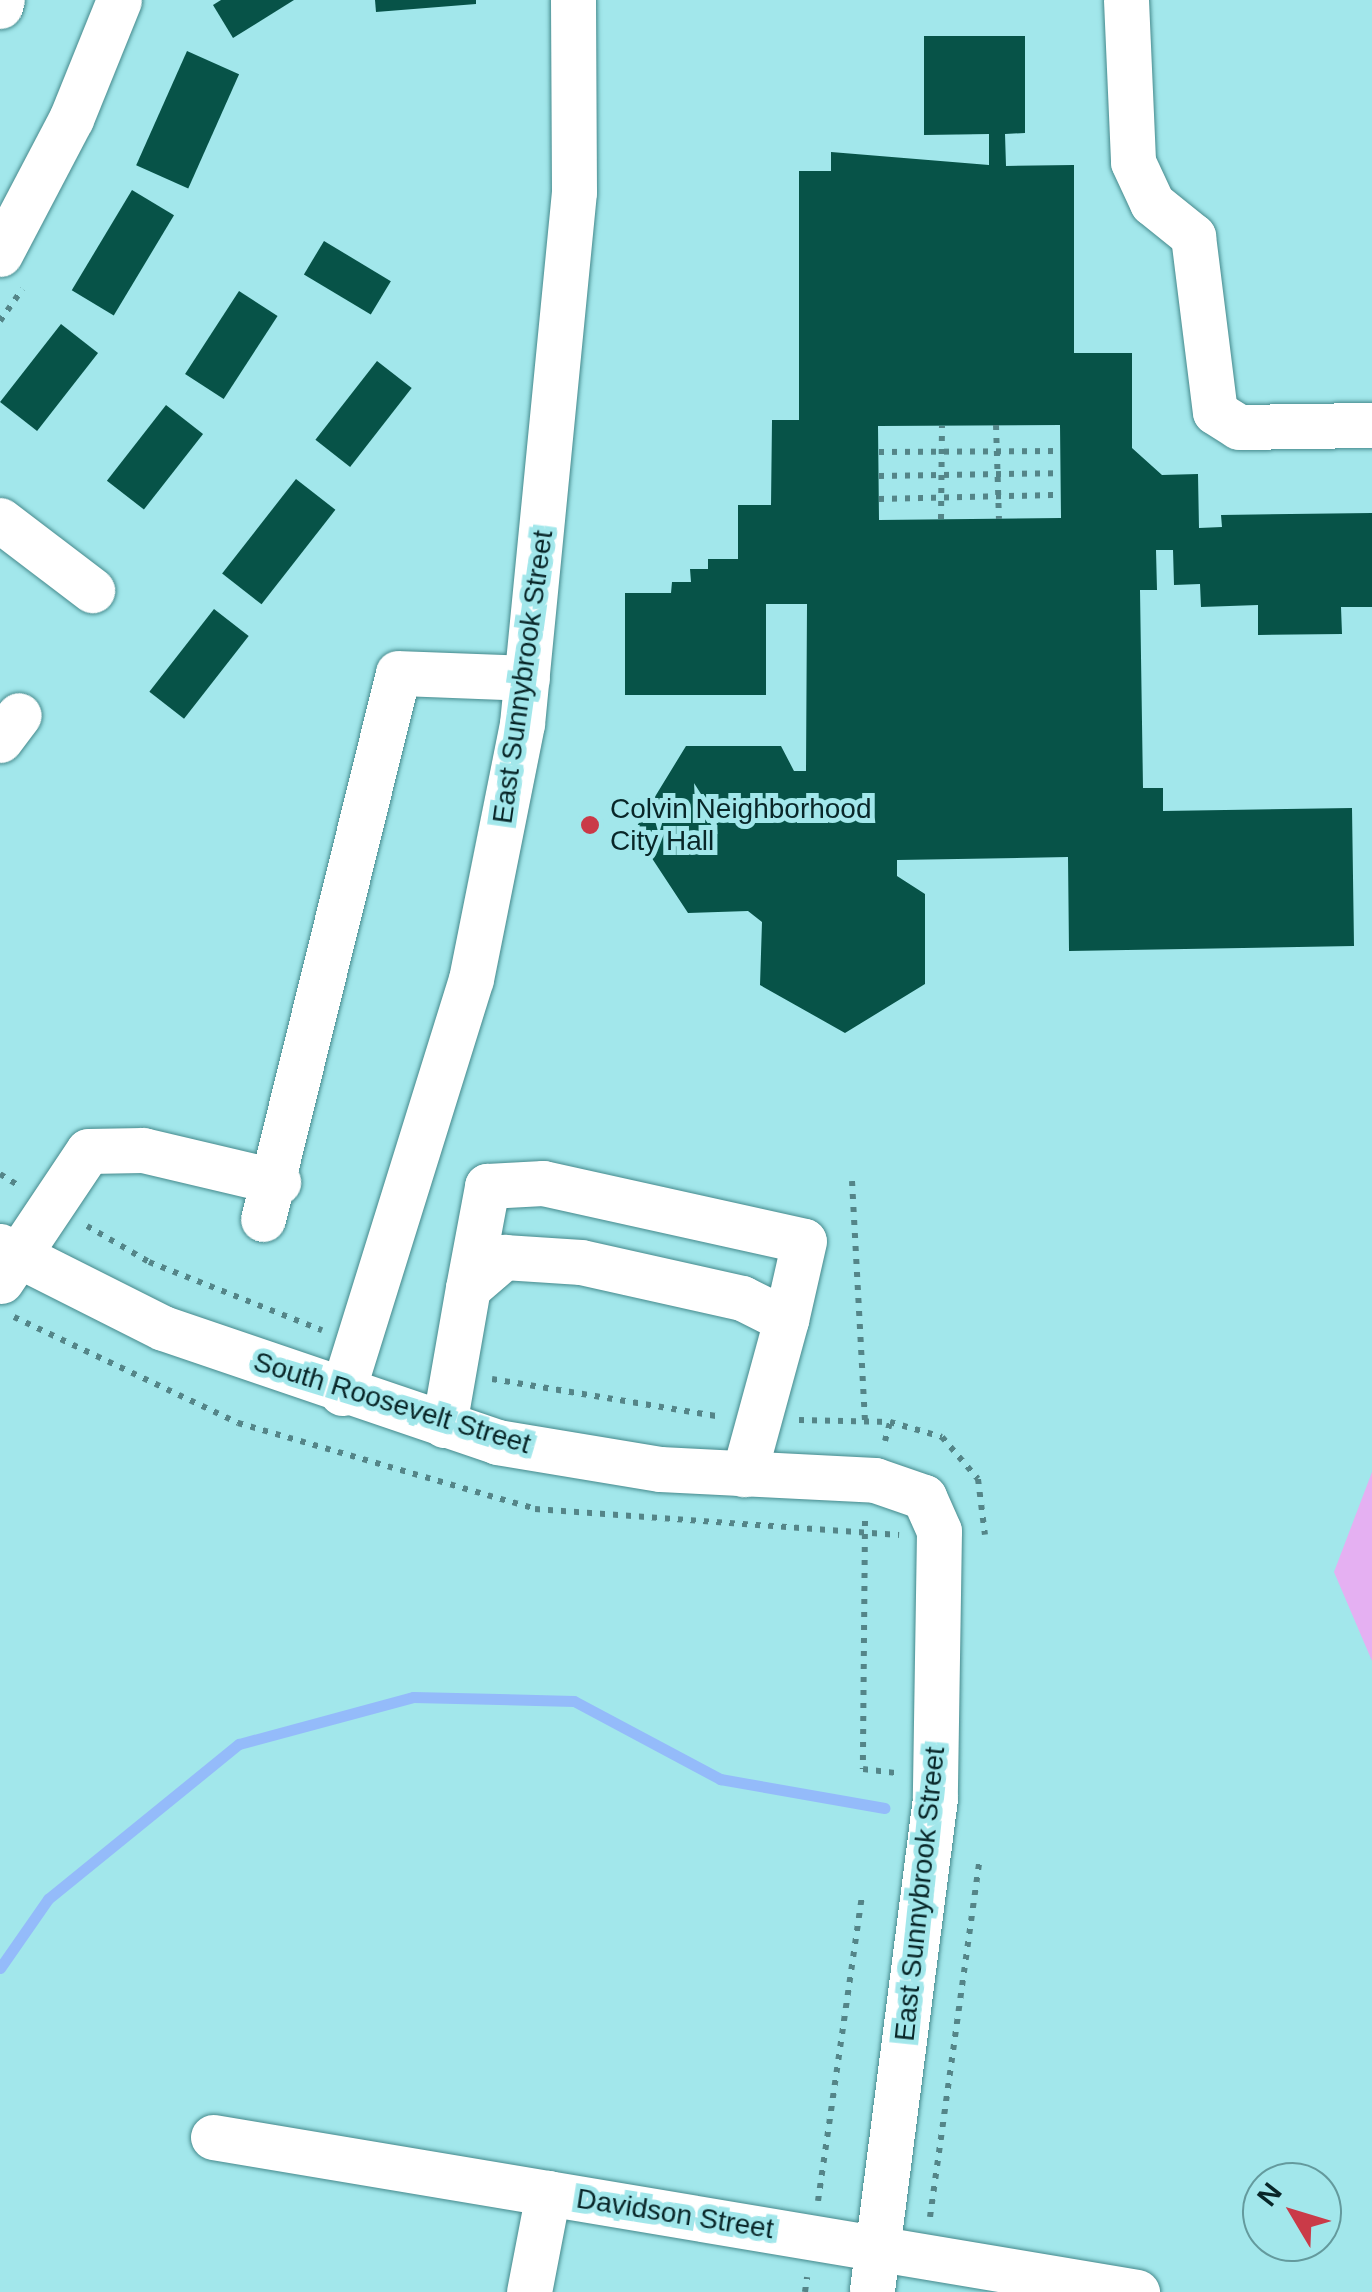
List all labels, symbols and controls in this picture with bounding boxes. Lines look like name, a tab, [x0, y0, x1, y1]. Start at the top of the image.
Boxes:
street label: East Sunnybrook Street	[486, 528, 560, 826]
place label: Colvin Neighborhood City Hall	[610, 792, 872, 858]
marker: Colvin Neighborhood City Hall	[579, 814, 601, 836]
street label: South Roosevelt Street	[249, 1345, 535, 1461]
street label: East Sunnybrook Street	[888, 1745, 952, 2043]
north arrow	[1242, 2162, 1342, 2262]
text: N	[1251, 2177, 1288, 2212]
street label: Davidson Street	[574, 2182, 776, 2246]

